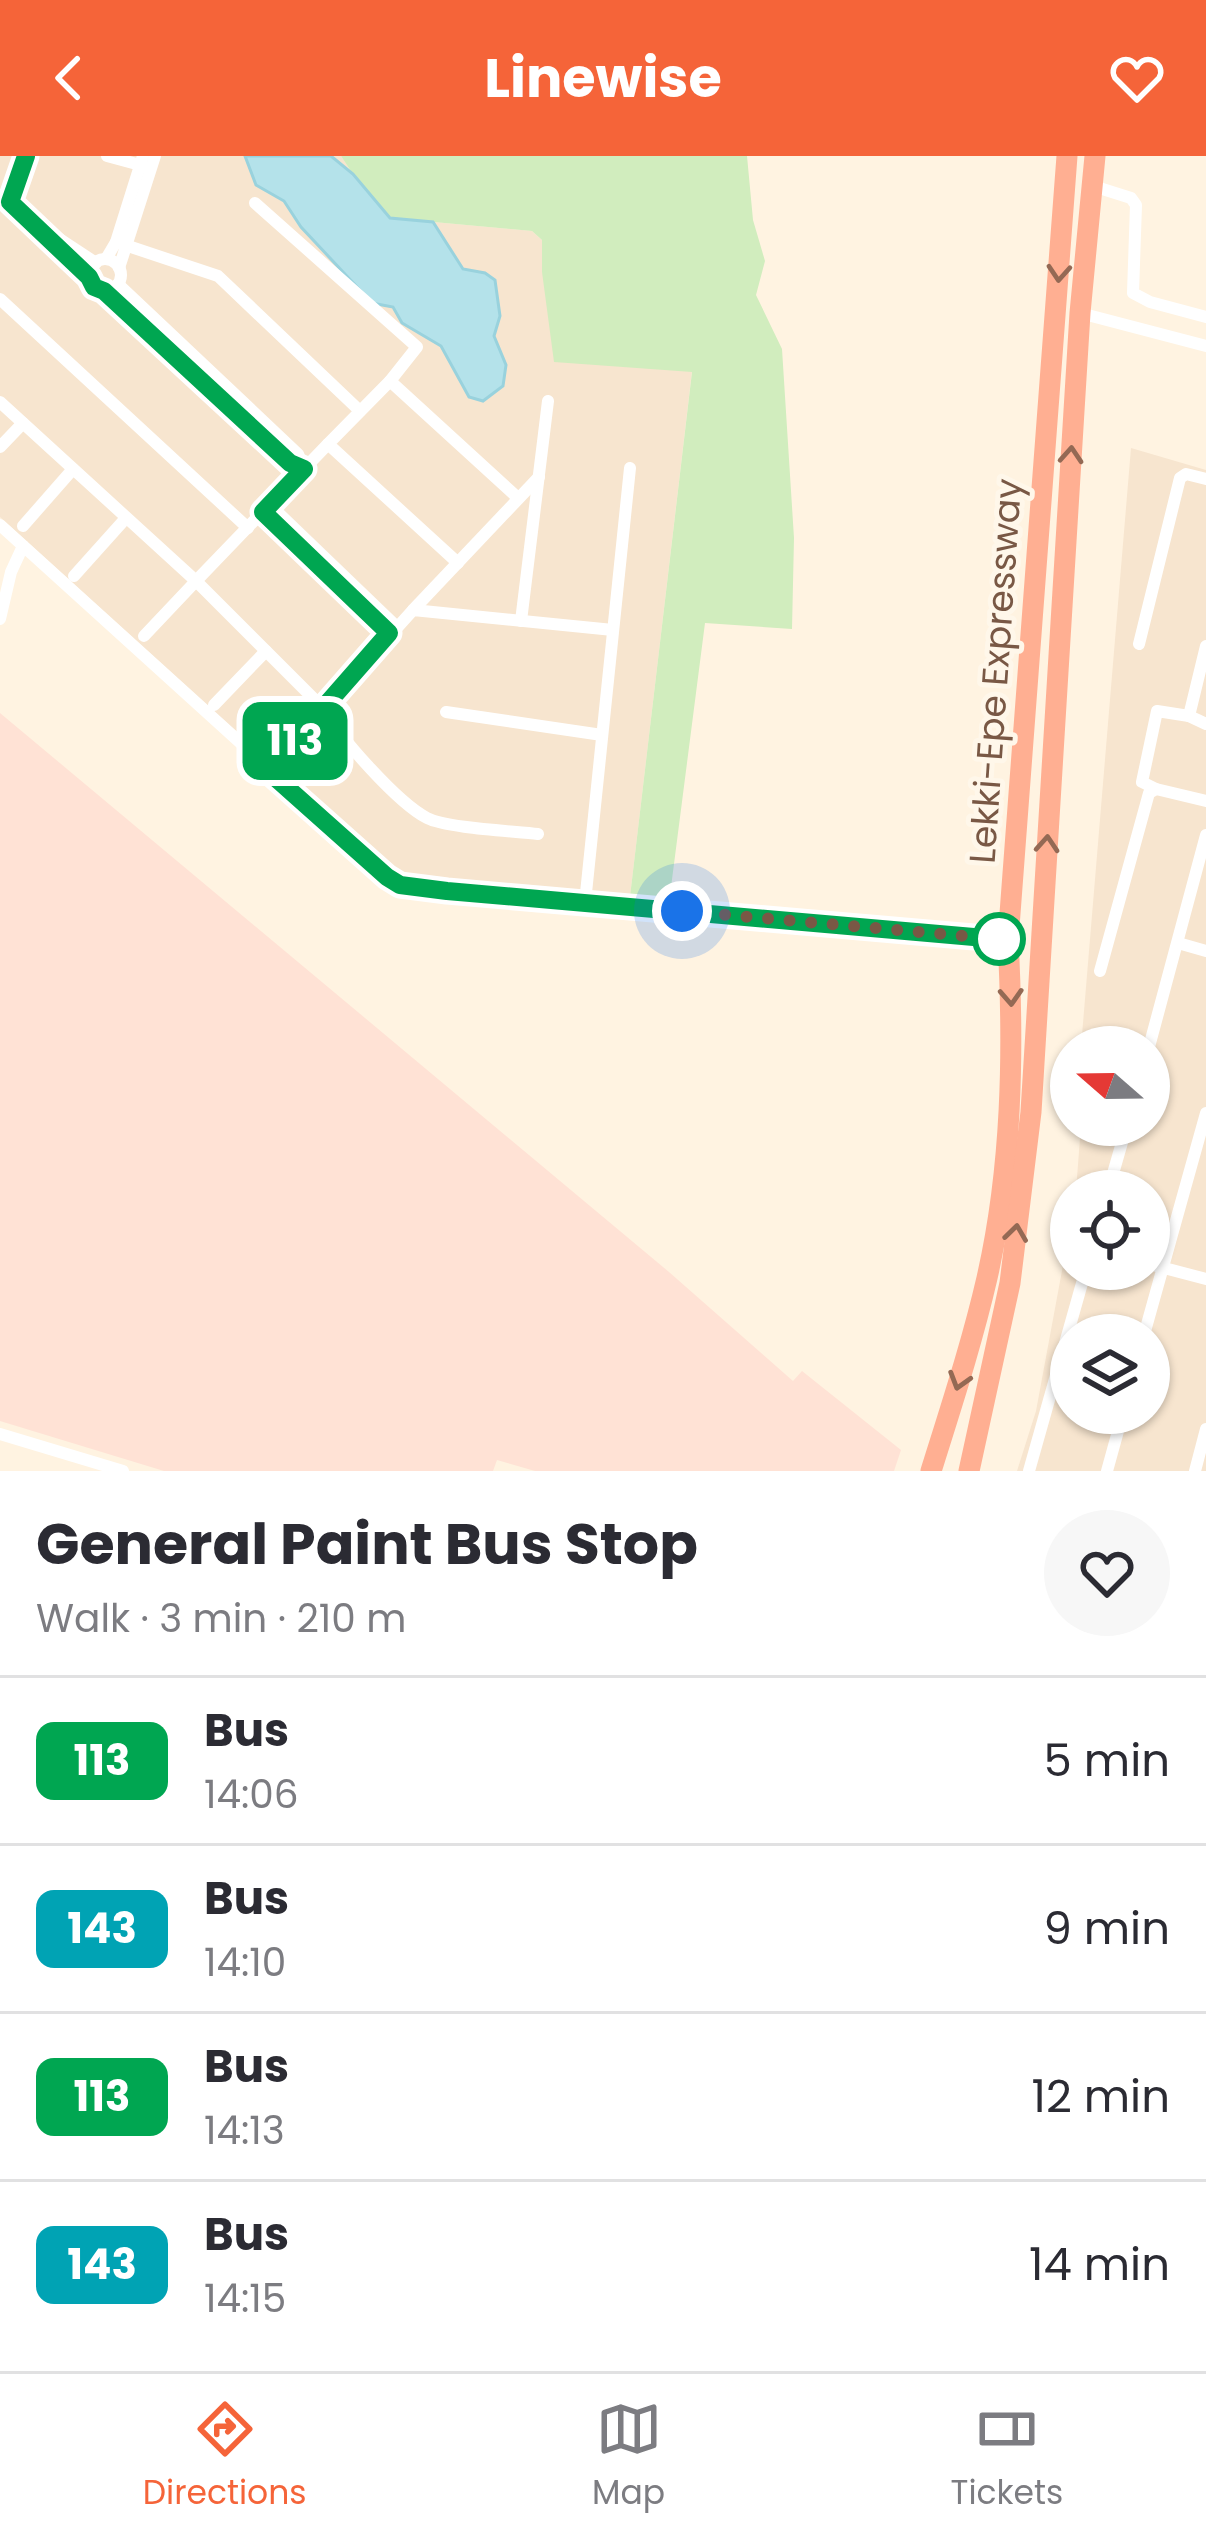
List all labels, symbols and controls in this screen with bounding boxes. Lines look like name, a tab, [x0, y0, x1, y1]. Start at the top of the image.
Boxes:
text: Linewise	[484, 40, 722, 116]
icon: back	[36, 45, 102, 111]
icon: heart	[1104, 45, 1170, 111]
one-way arrow	[1046, 264, 1072, 283]
one-way arrow	[1058, 445, 1084, 464]
street label: Lekki-Epe Expressway	[957, 477, 1034, 865]
line badge: 113	[226, 702, 364, 780]
text: 113	[267, 711, 324, 770]
one-way arrow	[1034, 834, 1060, 853]
your location	[652, 881, 712, 941]
unlabelled marker	[974, 914, 1024, 964]
one-way arrow	[998, 988, 1024, 1007]
north arrow	[1050, 1026, 1170, 1146]
map controls	[1050, 1026, 1170, 1434]
button: locate	[1050, 1170, 1170, 1290]
one-way arrow	[1003, 1223, 1029, 1243]
button: layers	[1050, 1314, 1170, 1434]
one-way arrow	[948, 1370, 973, 1391]
text: General Paint Bus Stop	[36, 1504, 698, 1584]
button: heart	[1044, 1510, 1170, 1636]
text: Walk · 3 min · 210 m	[36, 1591, 406, 1646]
text: Bus	[204, 1699, 289, 1762]
text: 5 min	[1044, 1729, 1170, 1792]
text: 113	[74, 1731, 131, 1790]
text: 14:06	[204, 1767, 299, 1822]
text: Bus	[204, 1867, 289, 1930]
text: 9 min	[1043, 1897, 1170, 1960]
text: 143	[67, 1899, 137, 1958]
text: 14:10	[204, 1935, 286, 1990]
text: Bus	[204, 2035, 289, 2098]
text: 12 min	[1031, 2065, 1170, 2128]
text: 113	[74, 2067, 131, 2126]
text: 14:13	[204, 2103, 285, 2158]
text: Bus	[204, 2203, 289, 2266]
text: 14 min	[1029, 2233, 1170, 2296]
text: 143	[67, 2235, 137, 2294]
text: 14:15	[204, 2271, 286, 2326]
tab: Directions	[143, 2396, 307, 2518]
tab: Map	[592, 2396, 665, 2518]
tab: Tickets	[951, 2396, 1063, 2518]

